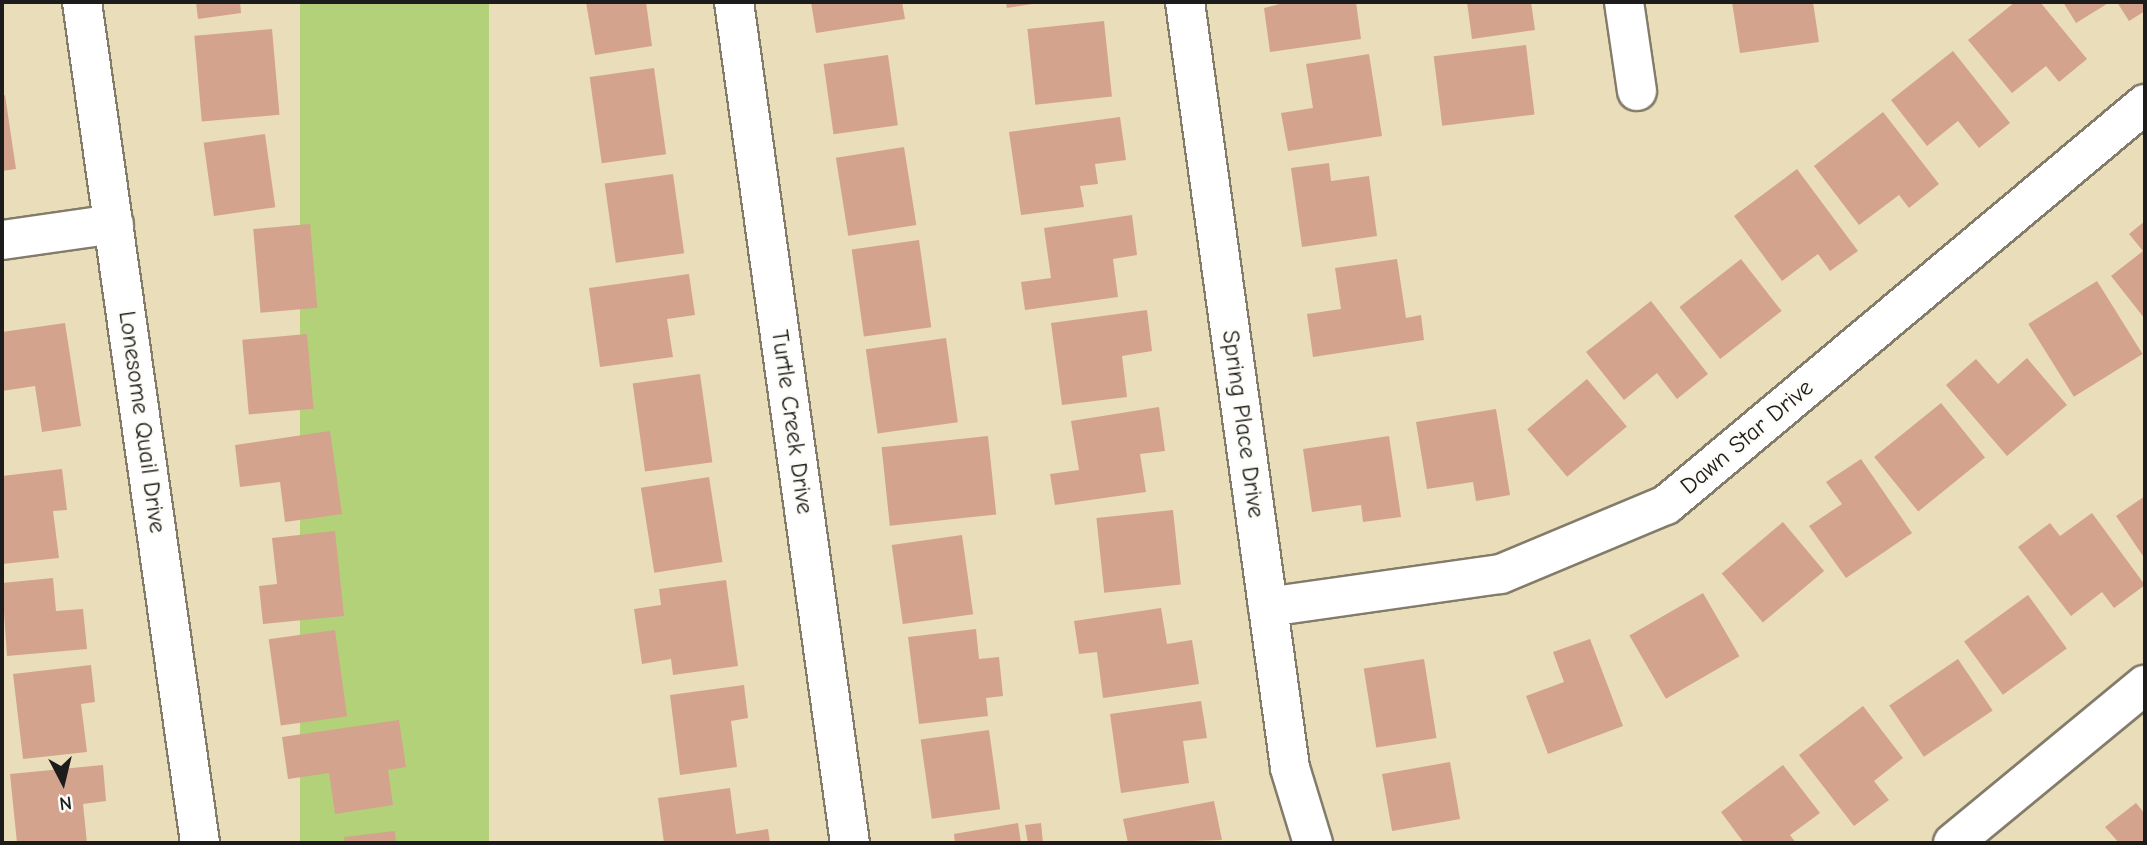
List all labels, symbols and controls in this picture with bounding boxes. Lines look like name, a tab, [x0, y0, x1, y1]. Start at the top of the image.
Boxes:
street label: Lonesome Quail Drive	[112, 309, 172, 535]
street label: Turtle Creek Drive	[765, 328, 819, 516]
street label: Spring Place Drive	[1216, 328, 1270, 520]
street label: Dawn Star Drive	[1675, 373, 1819, 501]
north arrow	[28, 747, 98, 817]
text: N	[58, 791, 73, 815]

